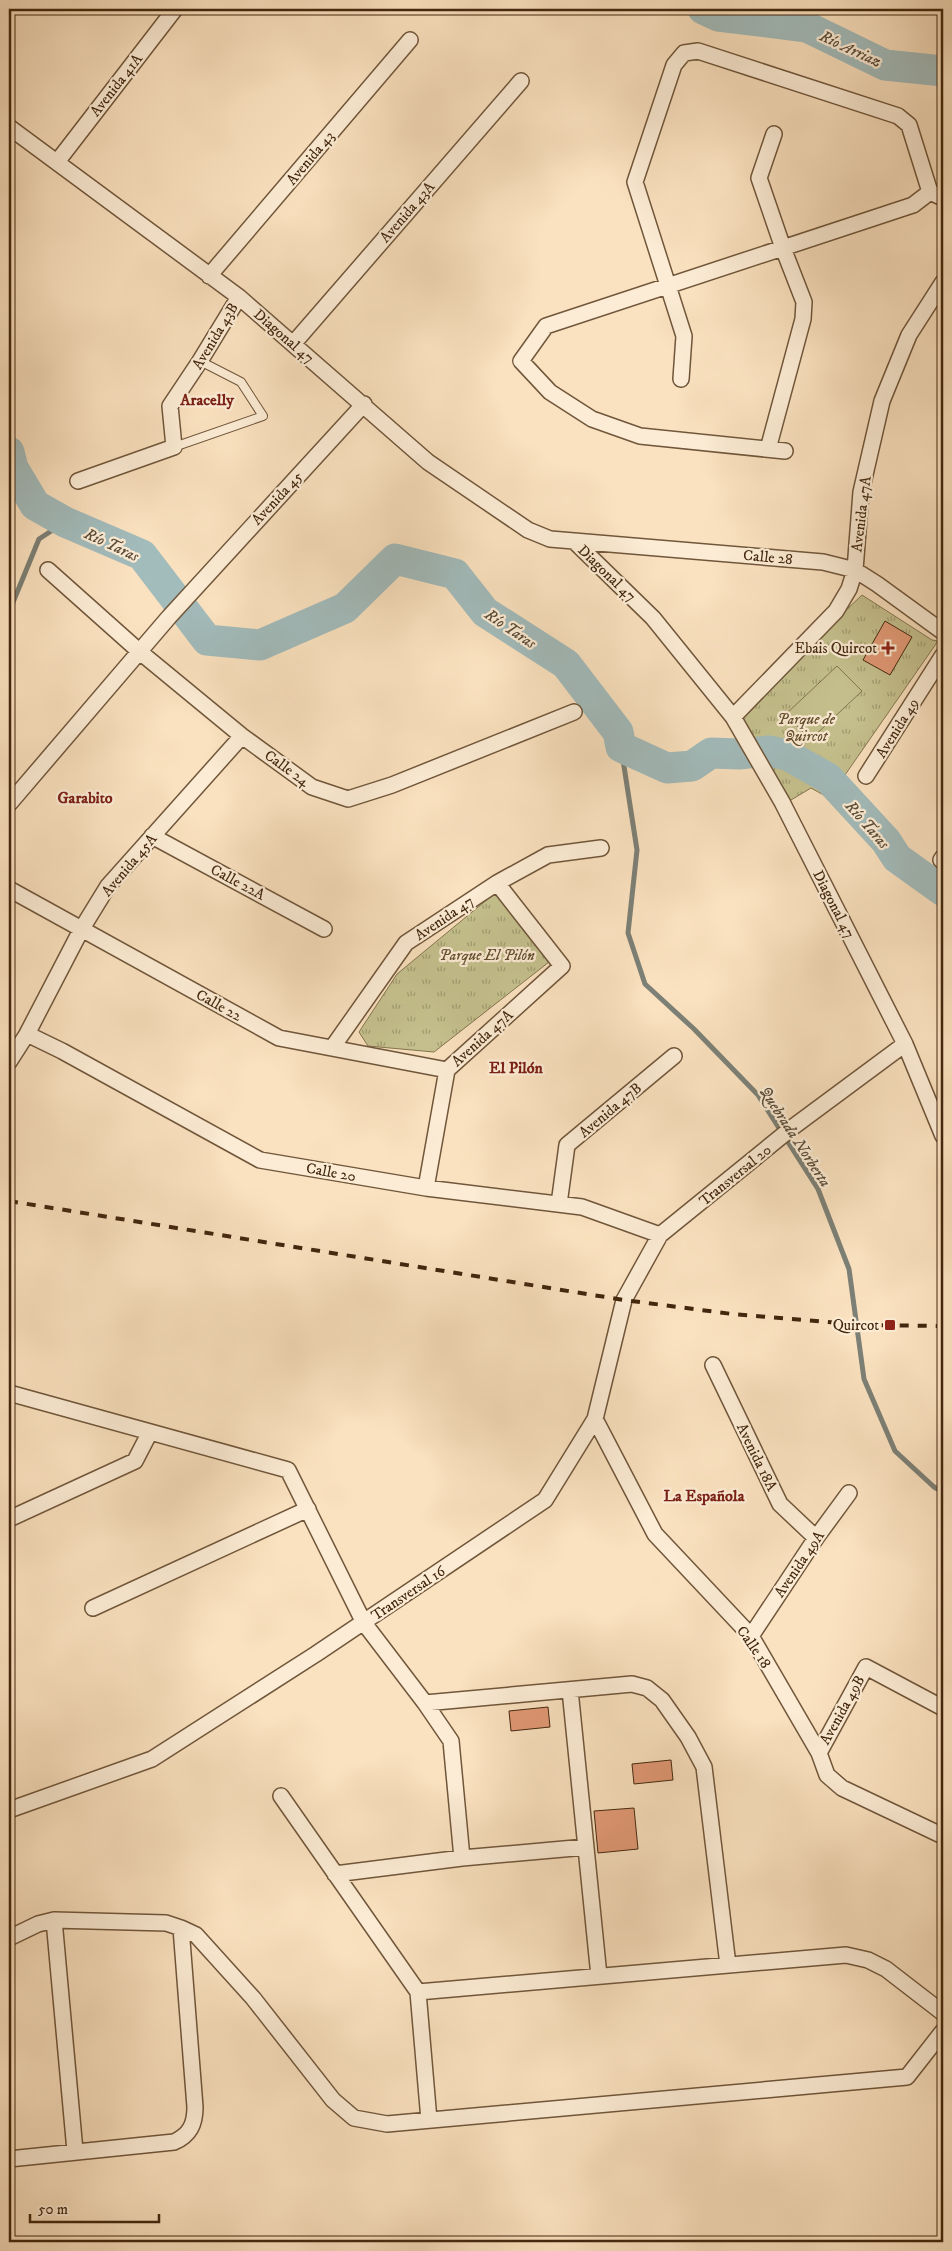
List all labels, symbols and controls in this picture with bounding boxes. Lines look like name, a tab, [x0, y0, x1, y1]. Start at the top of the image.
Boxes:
water label: Río Arriaz	[816, 26, 885, 72]
street label: Avenida 41A	[86, 50, 147, 121]
street label: Avenida 43	[282, 127, 339, 189]
street label: Avenida 43A	[376, 178, 439, 247]
street label: Avenida 43B	[188, 299, 243, 373]
street label: Diagonal 47	[250, 305, 318, 368]
district label: Aracelly	[179, 390, 234, 410]
street label: Avenida 45	[248, 467, 307, 529]
street label: Avenida 47A	[847, 475, 876, 553]
water label: Río Taras	[80, 523, 143, 567]
street label: Diagonal 47	[573, 541, 640, 606]
street label: Calle 28	[742, 546, 793, 569]
water label: Río Taras	[480, 604, 541, 654]
place label: Ebais Quircot	[795, 639, 877, 658]
marker: Ebais Quircot	[881, 641, 895, 655]
street label: Avenida 49	[872, 695, 923, 762]
park label: Parque de Quircot	[777, 710, 836, 746]
street label: Calle 24	[261, 746, 313, 791]
district label: Garabito	[57, 788, 113, 808]
water label: Río Taras	[840, 796, 894, 854]
street label: Avenida 45A	[98, 830, 161, 901]
street label: Calle 22A	[207, 860, 269, 905]
street label: Diagonal 47	[808, 867, 859, 942]
street label: Avenida 47	[411, 892, 477, 945]
park label: Parque El Pilón	[439, 946, 535, 965]
street label: Calle 22	[193, 985, 246, 1026]
street label: Avenida 47A	[448, 1005, 517, 1071]
district label: El Pilón	[489, 1058, 544, 1078]
street label: Avenida 47B	[575, 1079, 646, 1142]
water label: Quebrada Norberta	[755, 1082, 835, 1191]
street label: Transversal 20	[695, 1140, 775, 1210]
street label: Calle 20	[305, 1159, 357, 1186]
place label: Quircot	[833, 1316, 879, 1335]
marker: Quircot	[883, 1318, 897, 1332]
street label: Avenida 18A	[732, 1420, 781, 1495]
district label: La Española	[664, 1486, 746, 1506]
street label: Avenida 49A	[770, 1527, 829, 1601]
street label: Transversal 16	[368, 1561, 450, 1625]
street label: Calle 18	[732, 1622, 775, 1672]
street label: Avenida 49B	[816, 1672, 869, 1748]
scale bar	[30, 2191, 159, 2223]
text: 50 m	[38, 2200, 68, 2219]

